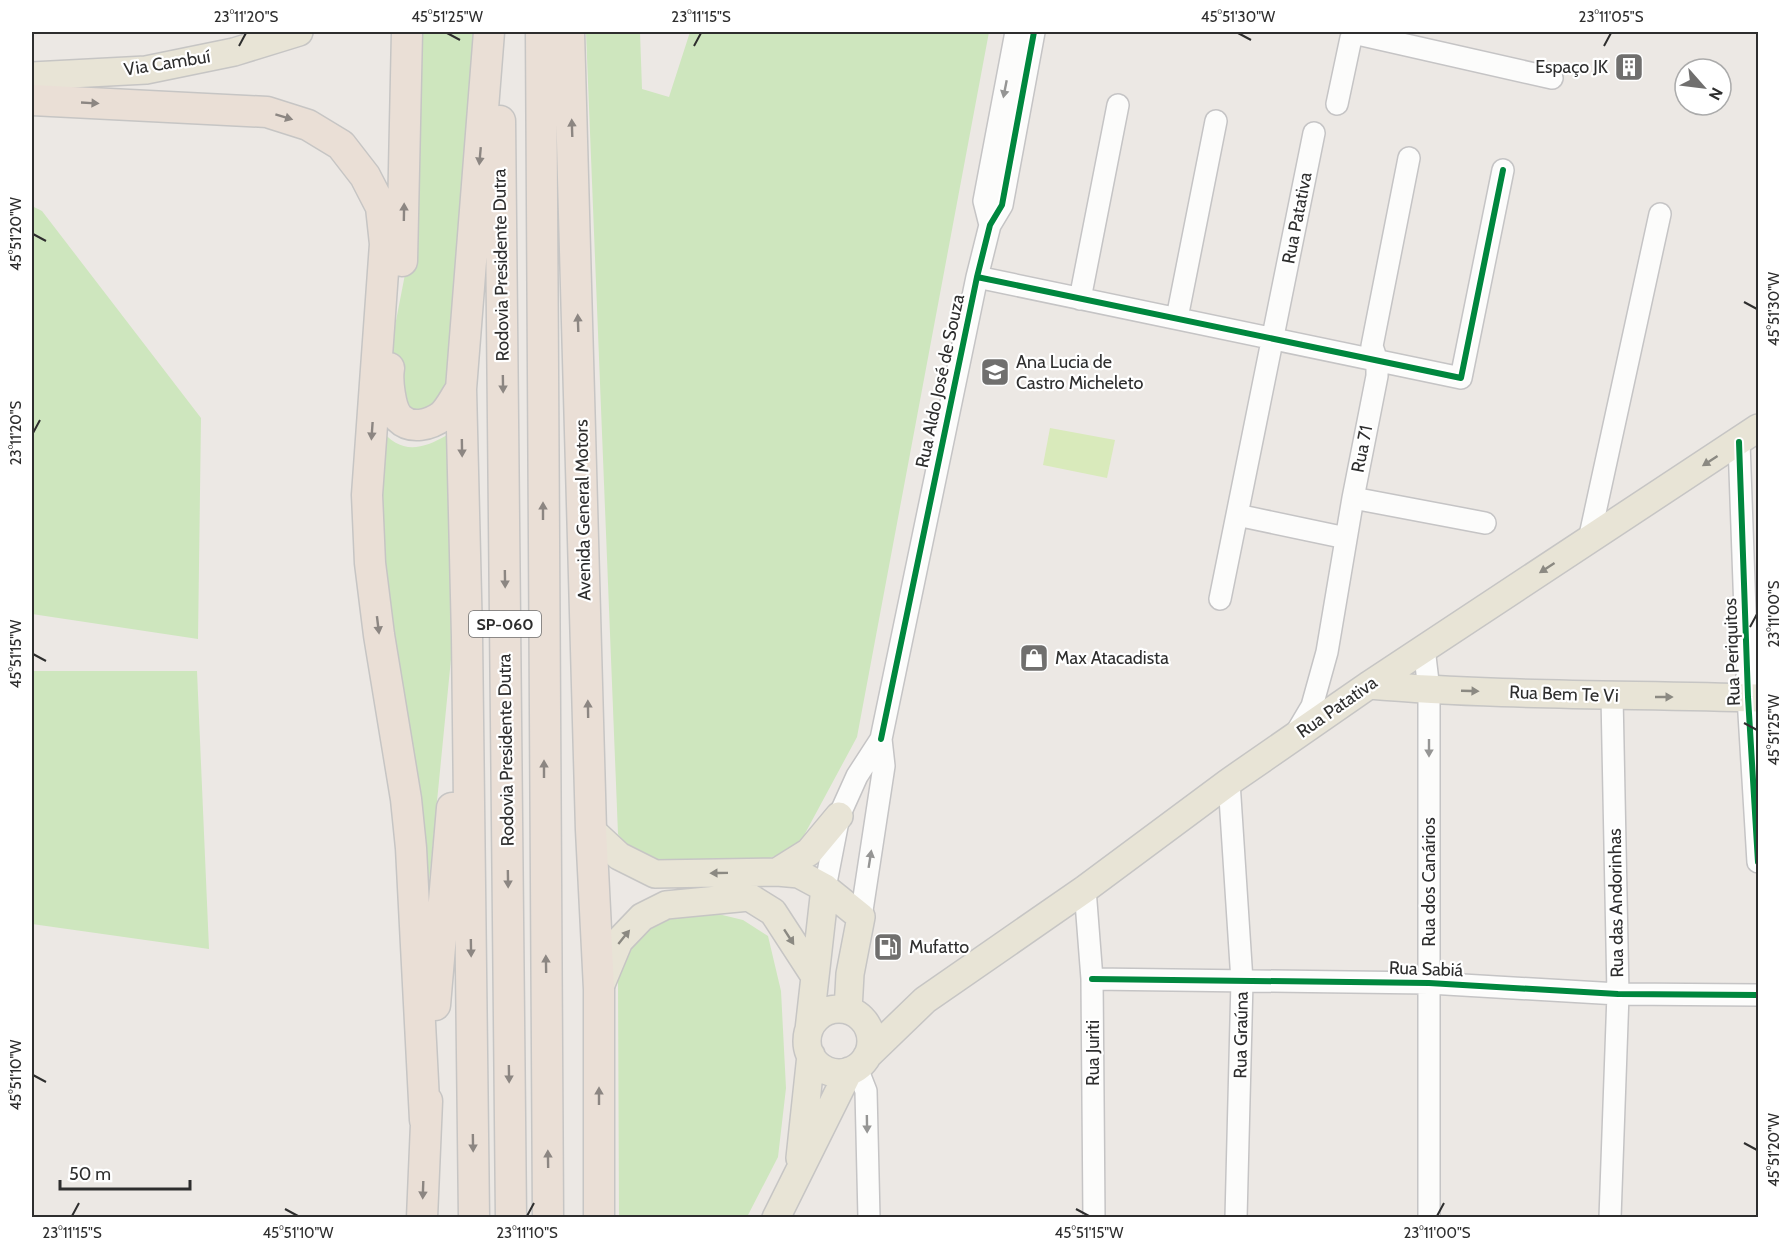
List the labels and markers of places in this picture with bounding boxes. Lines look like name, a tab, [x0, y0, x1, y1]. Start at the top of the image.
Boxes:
building icon: Espaço JK	[1613, 51, 1645, 83]
place label: Espaço JK	[1535, 56, 1609, 78]
place label: Ana Lucia de Castro Micheleto	[1016, 351, 1143, 394]
school or university icon: Ana Lucia de Castro Micheleto	[979, 356, 1011, 388]
shop icon: Max Atacadista	[1018, 642, 1050, 674]
place label: Max Atacadista	[1055, 647, 1169, 669]
fuel station icon: Mufatto	[872, 931, 904, 963]
place label: Mufatto	[909, 936, 969, 958]

